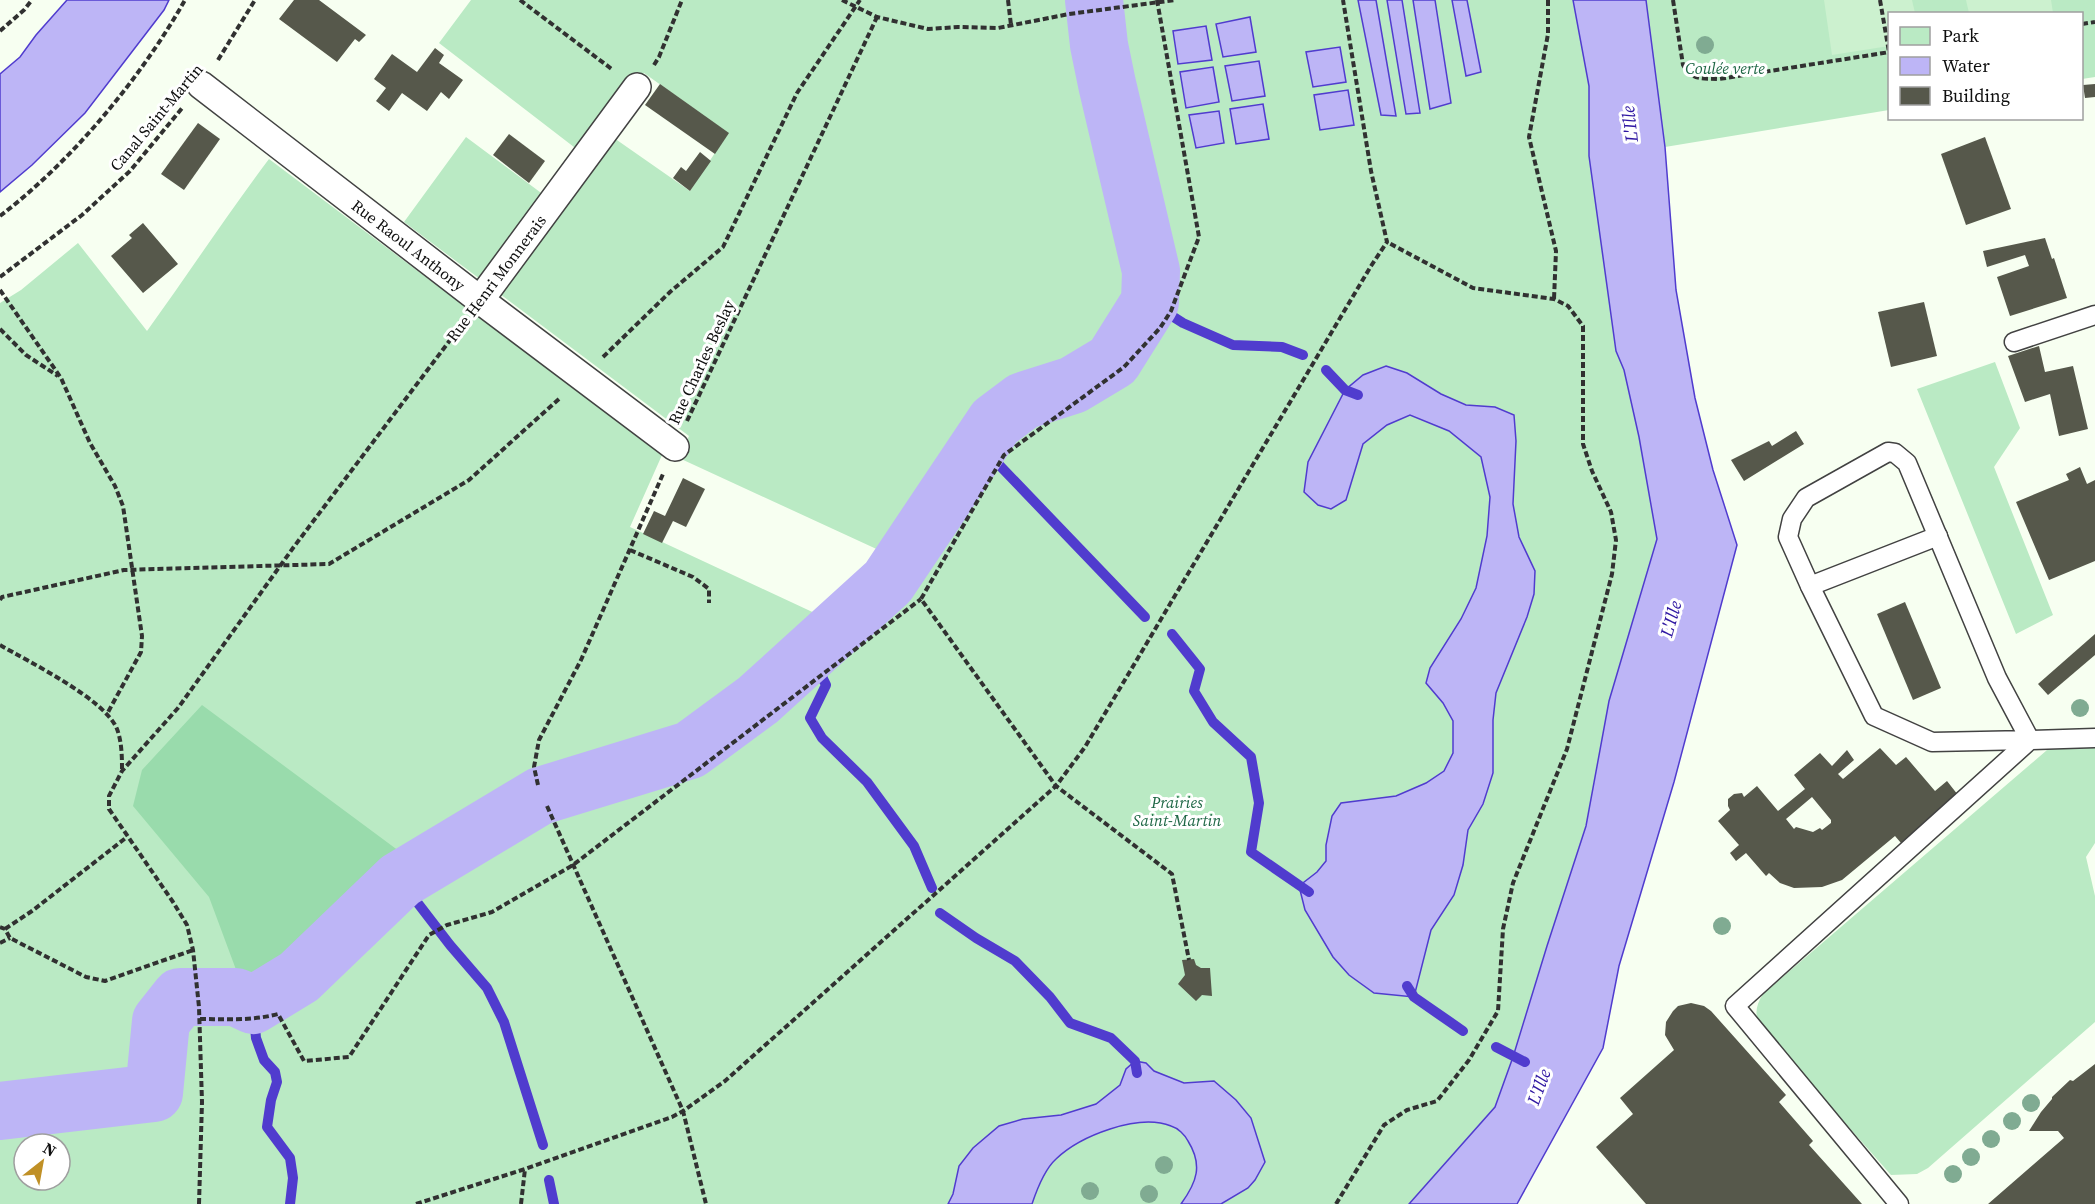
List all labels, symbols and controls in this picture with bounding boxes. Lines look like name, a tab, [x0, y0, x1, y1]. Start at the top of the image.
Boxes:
legend	[1888, 12, 2083, 120]
text: Park	[1942, 23, 1979, 48]
text: Water	[1942, 53, 1990, 78]
park label: Coulée verte	[1685, 57, 1765, 79]
street label: Canal Saint-Martin	[104, 58, 208, 175]
text: Building	[1942, 83, 2010, 108]
water label: L'Ille	[1615, 104, 1644, 145]
street label: Rue Raoul Anthony	[347, 194, 470, 296]
street label: Rue Henri Monnerais	[441, 210, 551, 346]
street label: Rue Charles Beslay	[662, 295, 740, 428]
water label: L'Ille	[1653, 597, 1688, 641]
park label: Prairies Saint-Martin	[1133, 791, 1221, 831]
water label: L'Ille	[1520, 1065, 1557, 1109]
north arrow	[12, 1132, 72, 1192]
text: N	[39, 1137, 61, 1162]

